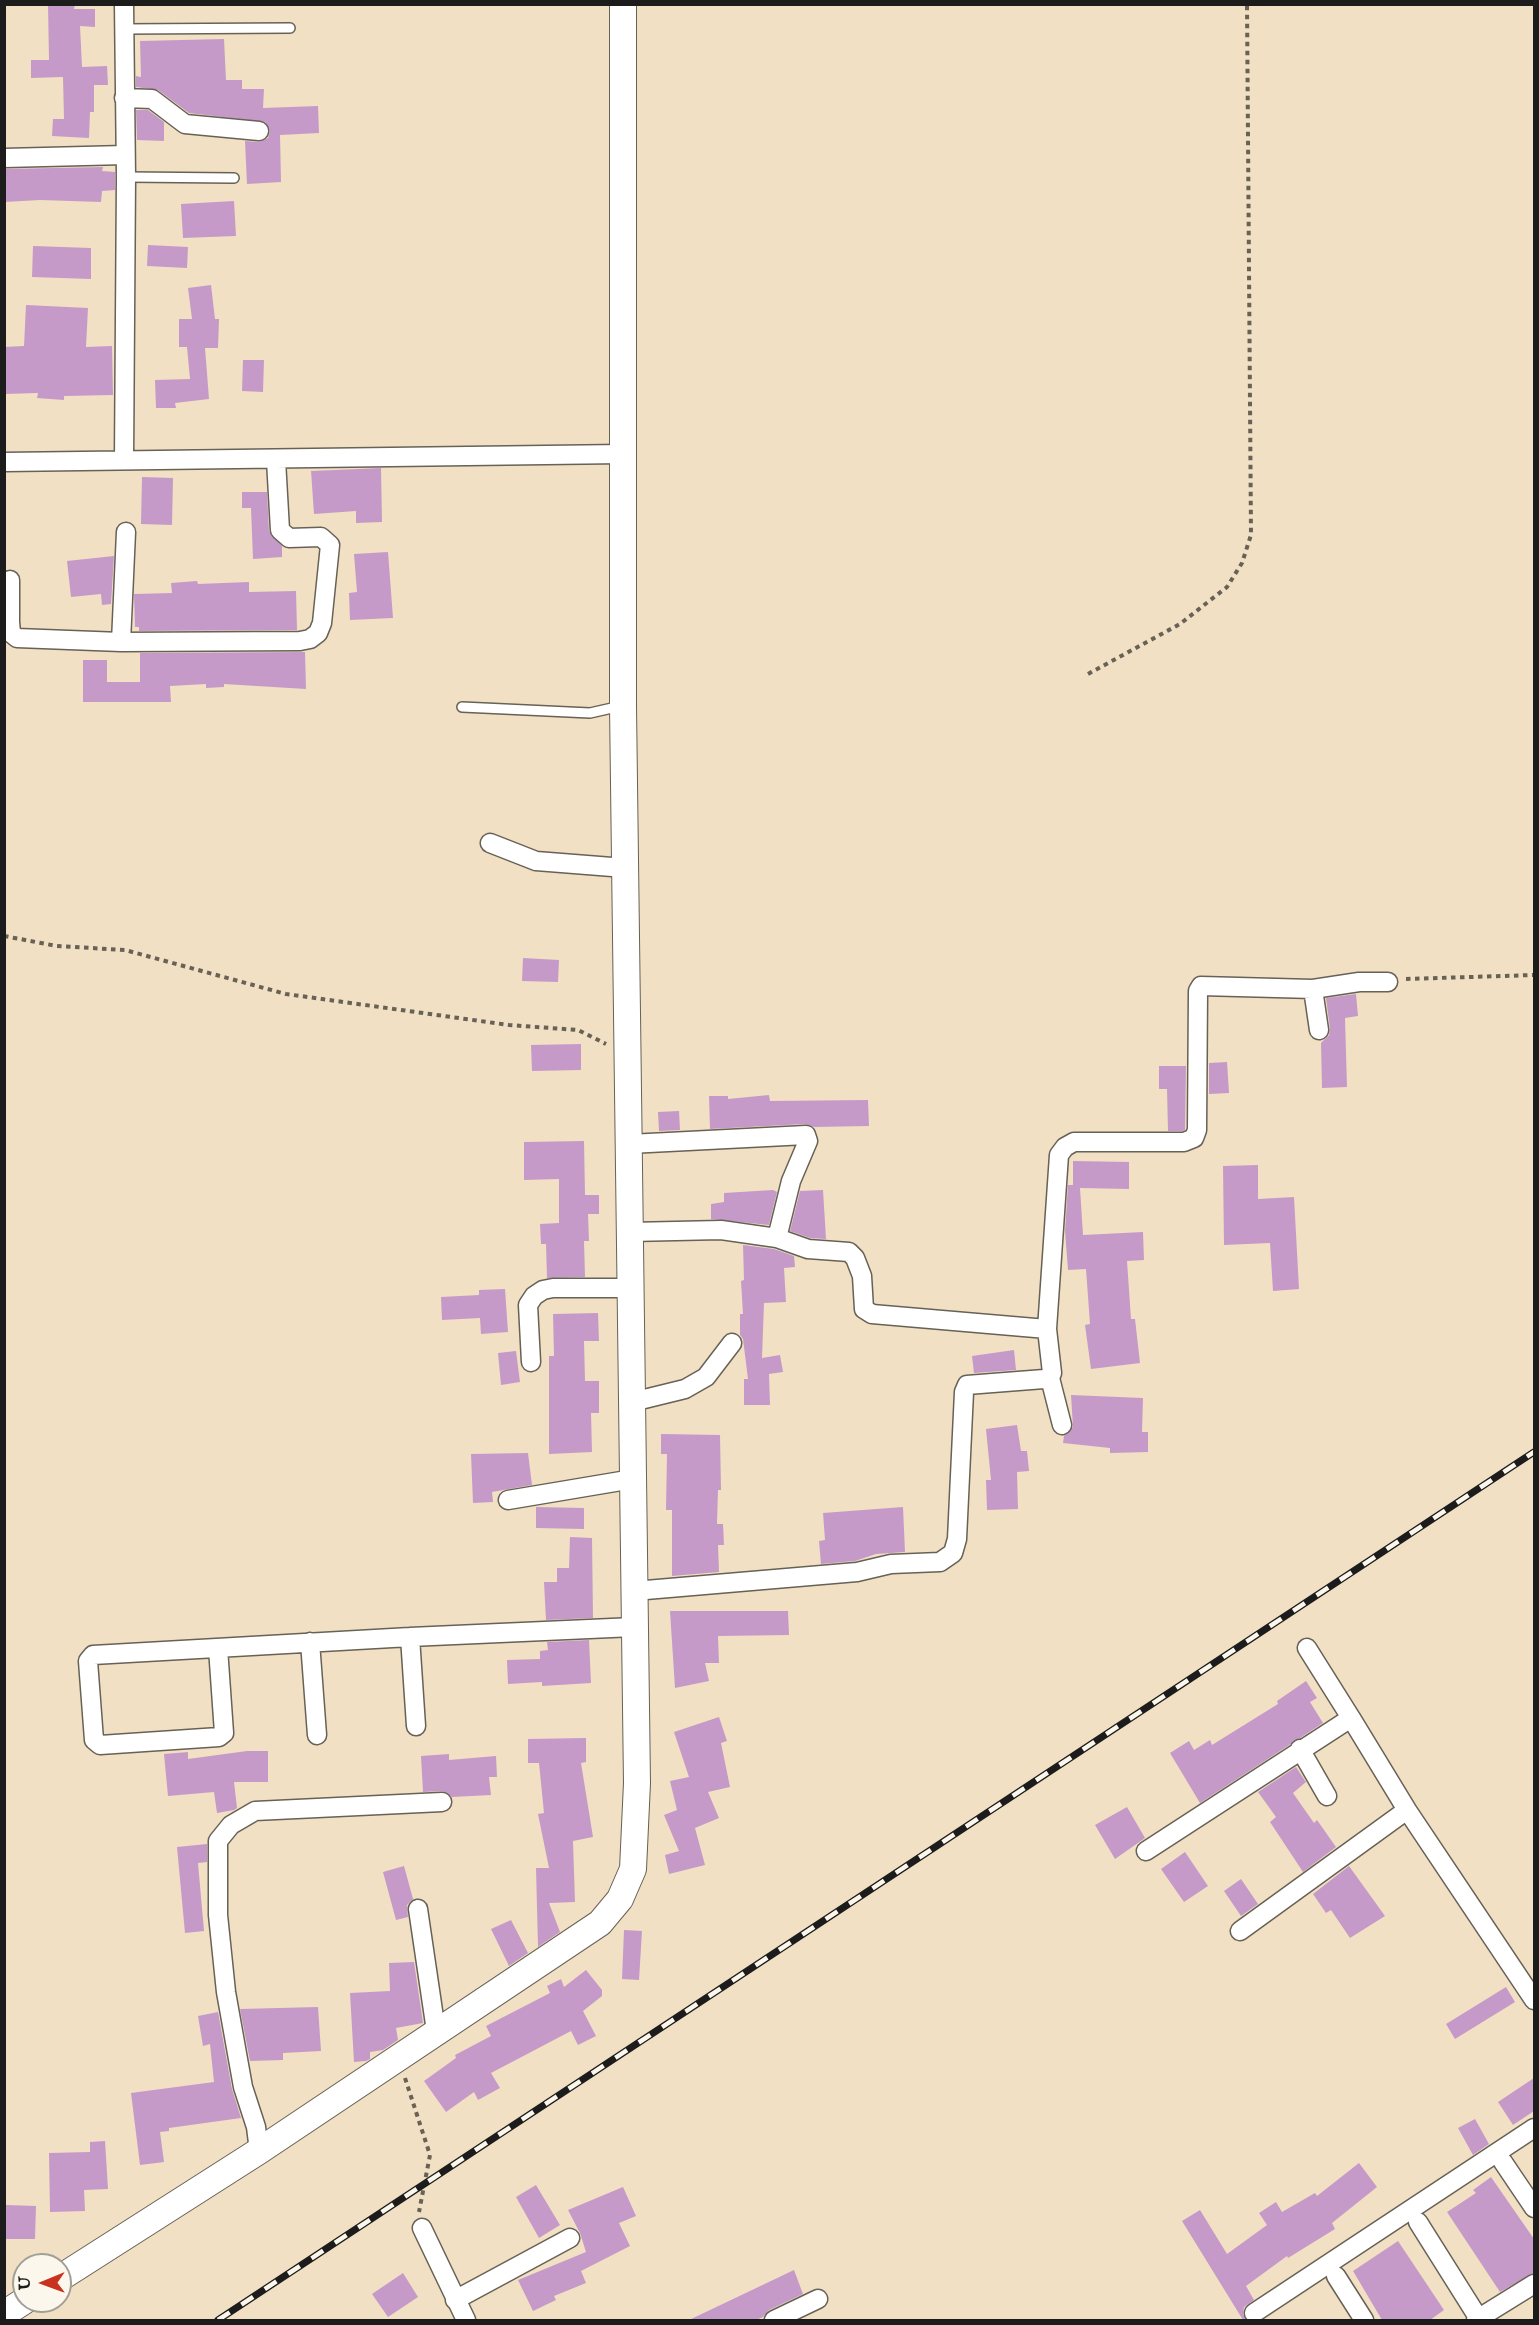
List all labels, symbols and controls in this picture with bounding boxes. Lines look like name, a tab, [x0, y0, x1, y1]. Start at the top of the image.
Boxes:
north arrow	[12, 2253, 72, 2313]
text: U	[16, 2276, 36, 2290]

